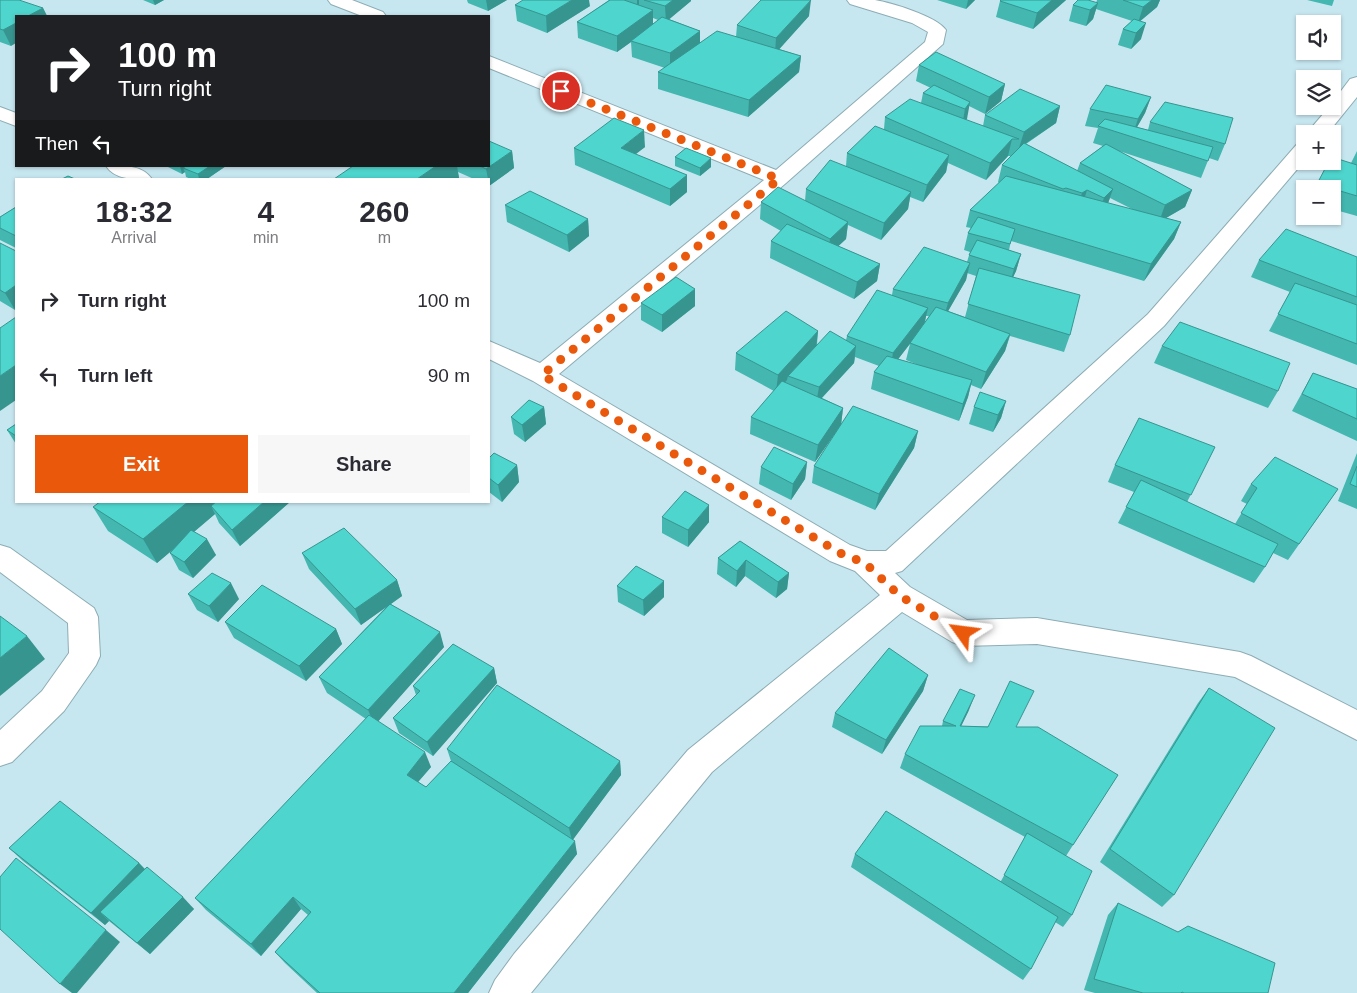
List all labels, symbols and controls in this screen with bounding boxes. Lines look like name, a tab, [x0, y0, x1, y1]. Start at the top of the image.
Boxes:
map controls	[1296, 15, 1341, 225]
button: sound	[1296, 15, 1341, 60]
icon: right	[35, 35, 100, 100]
text: 100 m	[118, 35, 217, 74]
pin	[540, 70, 582, 112]
button: layers	[1296, 70, 1341, 115]
text: Turn right	[118, 76, 211, 101]
icon: arrive	[547, 77, 575, 105]
button: +	[1296, 125, 1341, 170]
icon: left	[88, 130, 116, 158]
text: Then	[35, 133, 78, 154]
button: −	[1296, 180, 1341, 225]
text: 18:32	[96, 195, 172, 228]
text: 4	[257, 195, 274, 228]
text: 260	[359, 195, 409, 228]
text: Arrival	[111, 229, 157, 246]
text: min	[253, 229, 279, 246]
text: m	[378, 229, 391, 246]
icon: right	[35, 287, 63, 315]
text: Turn right	[78, 290, 166, 311]
text: 100 m	[417, 290, 470, 311]
icon: left	[35, 362, 63, 390]
text: Turn left	[78, 365, 153, 386]
text: 90 m	[428, 365, 470, 386]
button: Exit	[35, 435, 248, 493]
button: Share	[258, 435, 470, 493]
position arrow	[936, 606, 988, 658]

